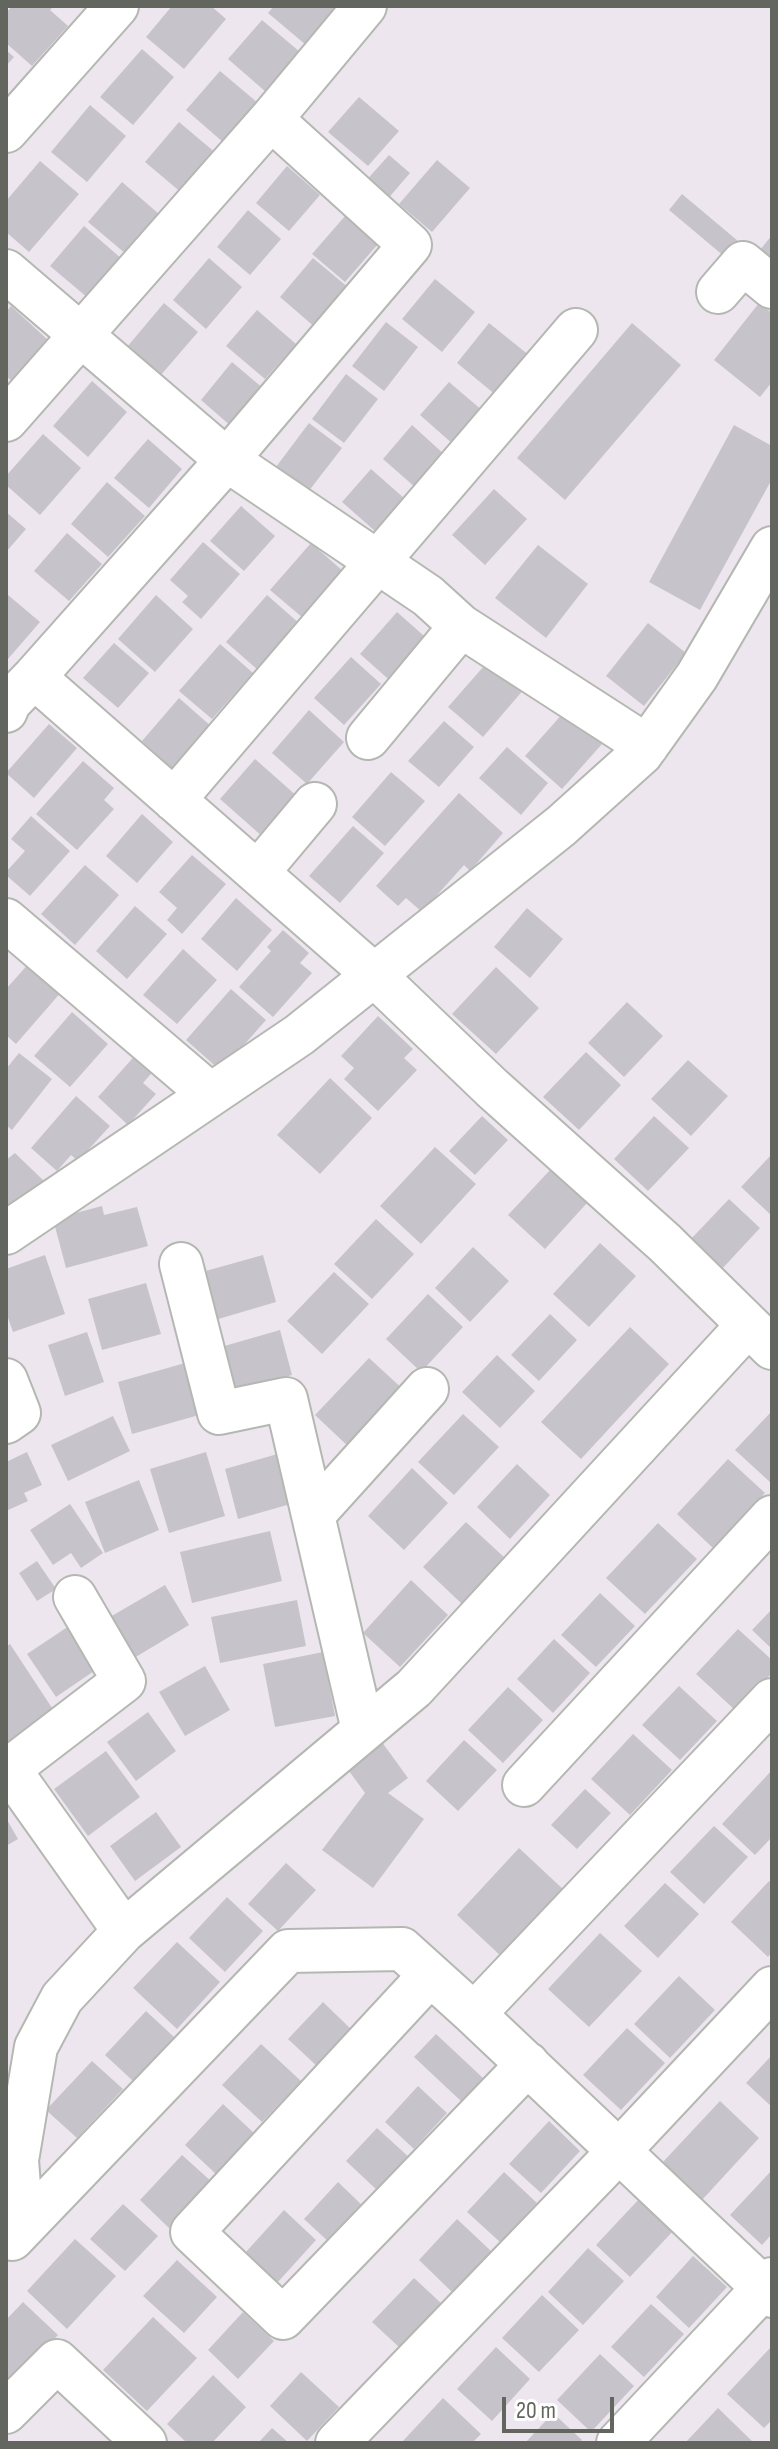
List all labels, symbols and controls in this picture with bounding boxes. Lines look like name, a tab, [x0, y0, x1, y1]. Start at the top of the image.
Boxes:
scale bar	[506, 2381, 618, 2431]
text: 20 m	[516, 2396, 556, 2425]

